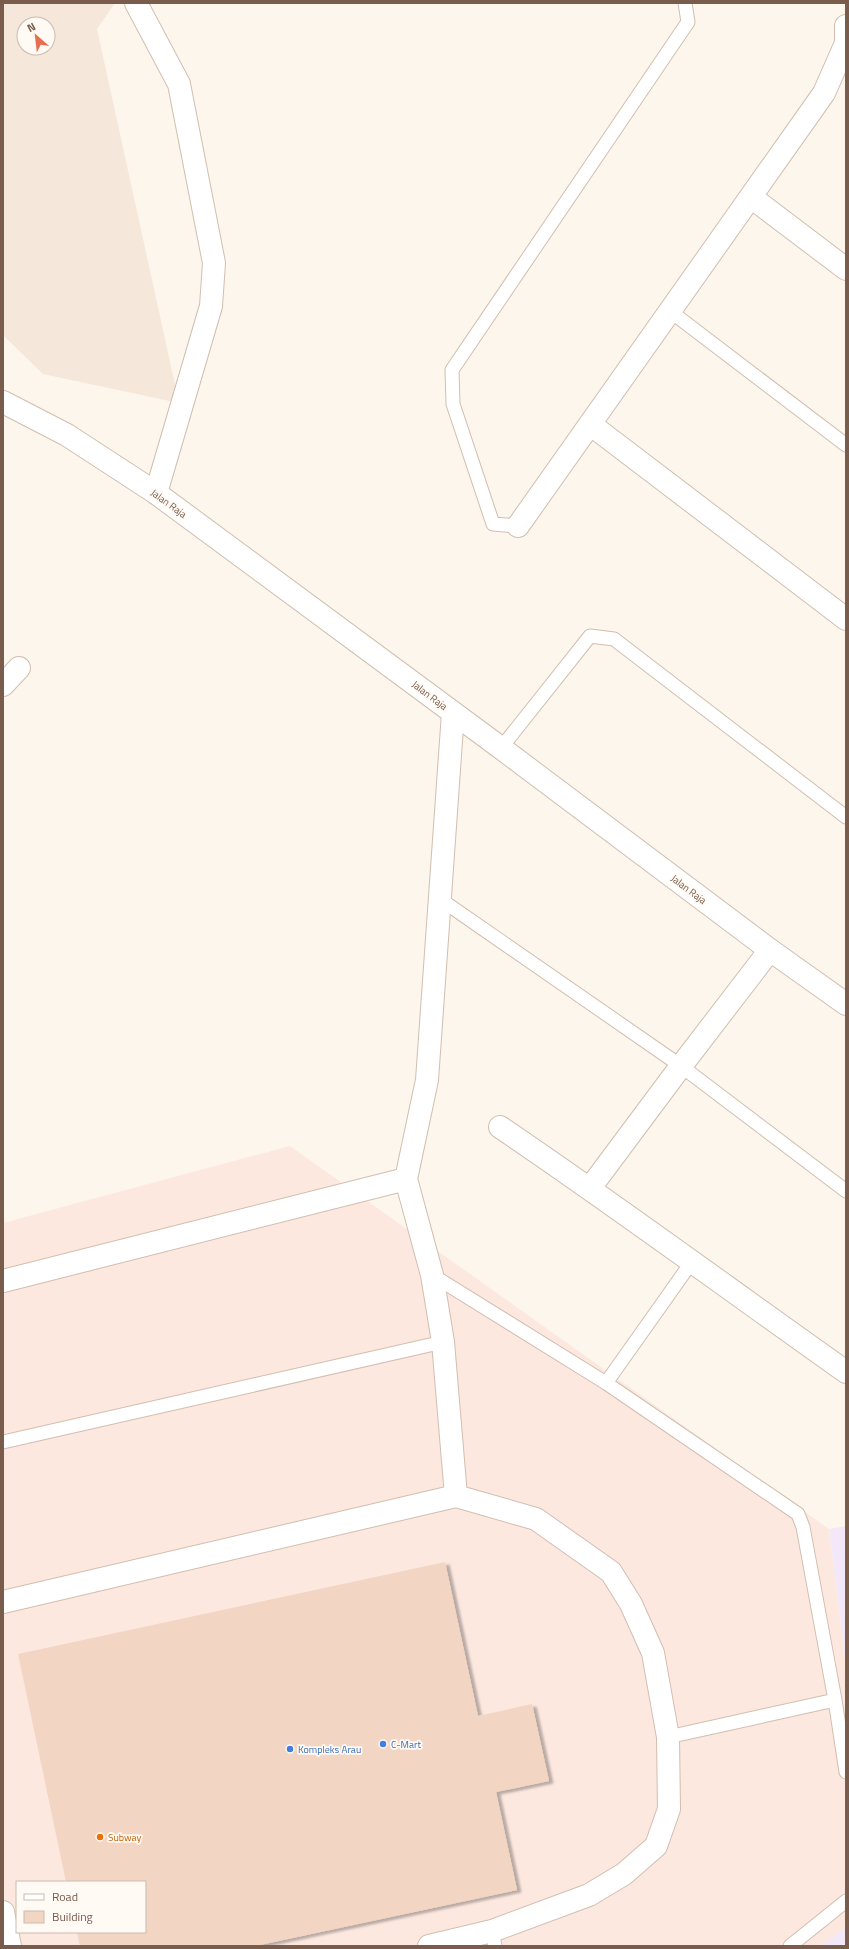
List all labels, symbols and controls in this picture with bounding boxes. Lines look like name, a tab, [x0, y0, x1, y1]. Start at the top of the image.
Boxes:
north arrow	[16, 16, 56, 56]
text: N	[24, 18, 38, 36]
street label: Jalan Raja	[148, 485, 190, 522]
street label: Jalan Raja	[409, 677, 451, 714]
street label: Jalan Raja	[668, 871, 710, 908]
place label: C-Mart	[391, 1737, 421, 1752]
marker: C-Mart	[378, 1739, 388, 1749]
place label: Kompleks Arau	[298, 1742, 361, 1757]
marker: Kompleks Arau	[285, 1744, 295, 1754]
place label: Subway	[108, 1830, 141, 1845]
marker: Subway	[95, 1832, 105, 1842]
legend	[16, 1881, 146, 1933]
text: Road	[52, 1887, 78, 1906]
text: Building	[52, 1907, 93, 1926]

